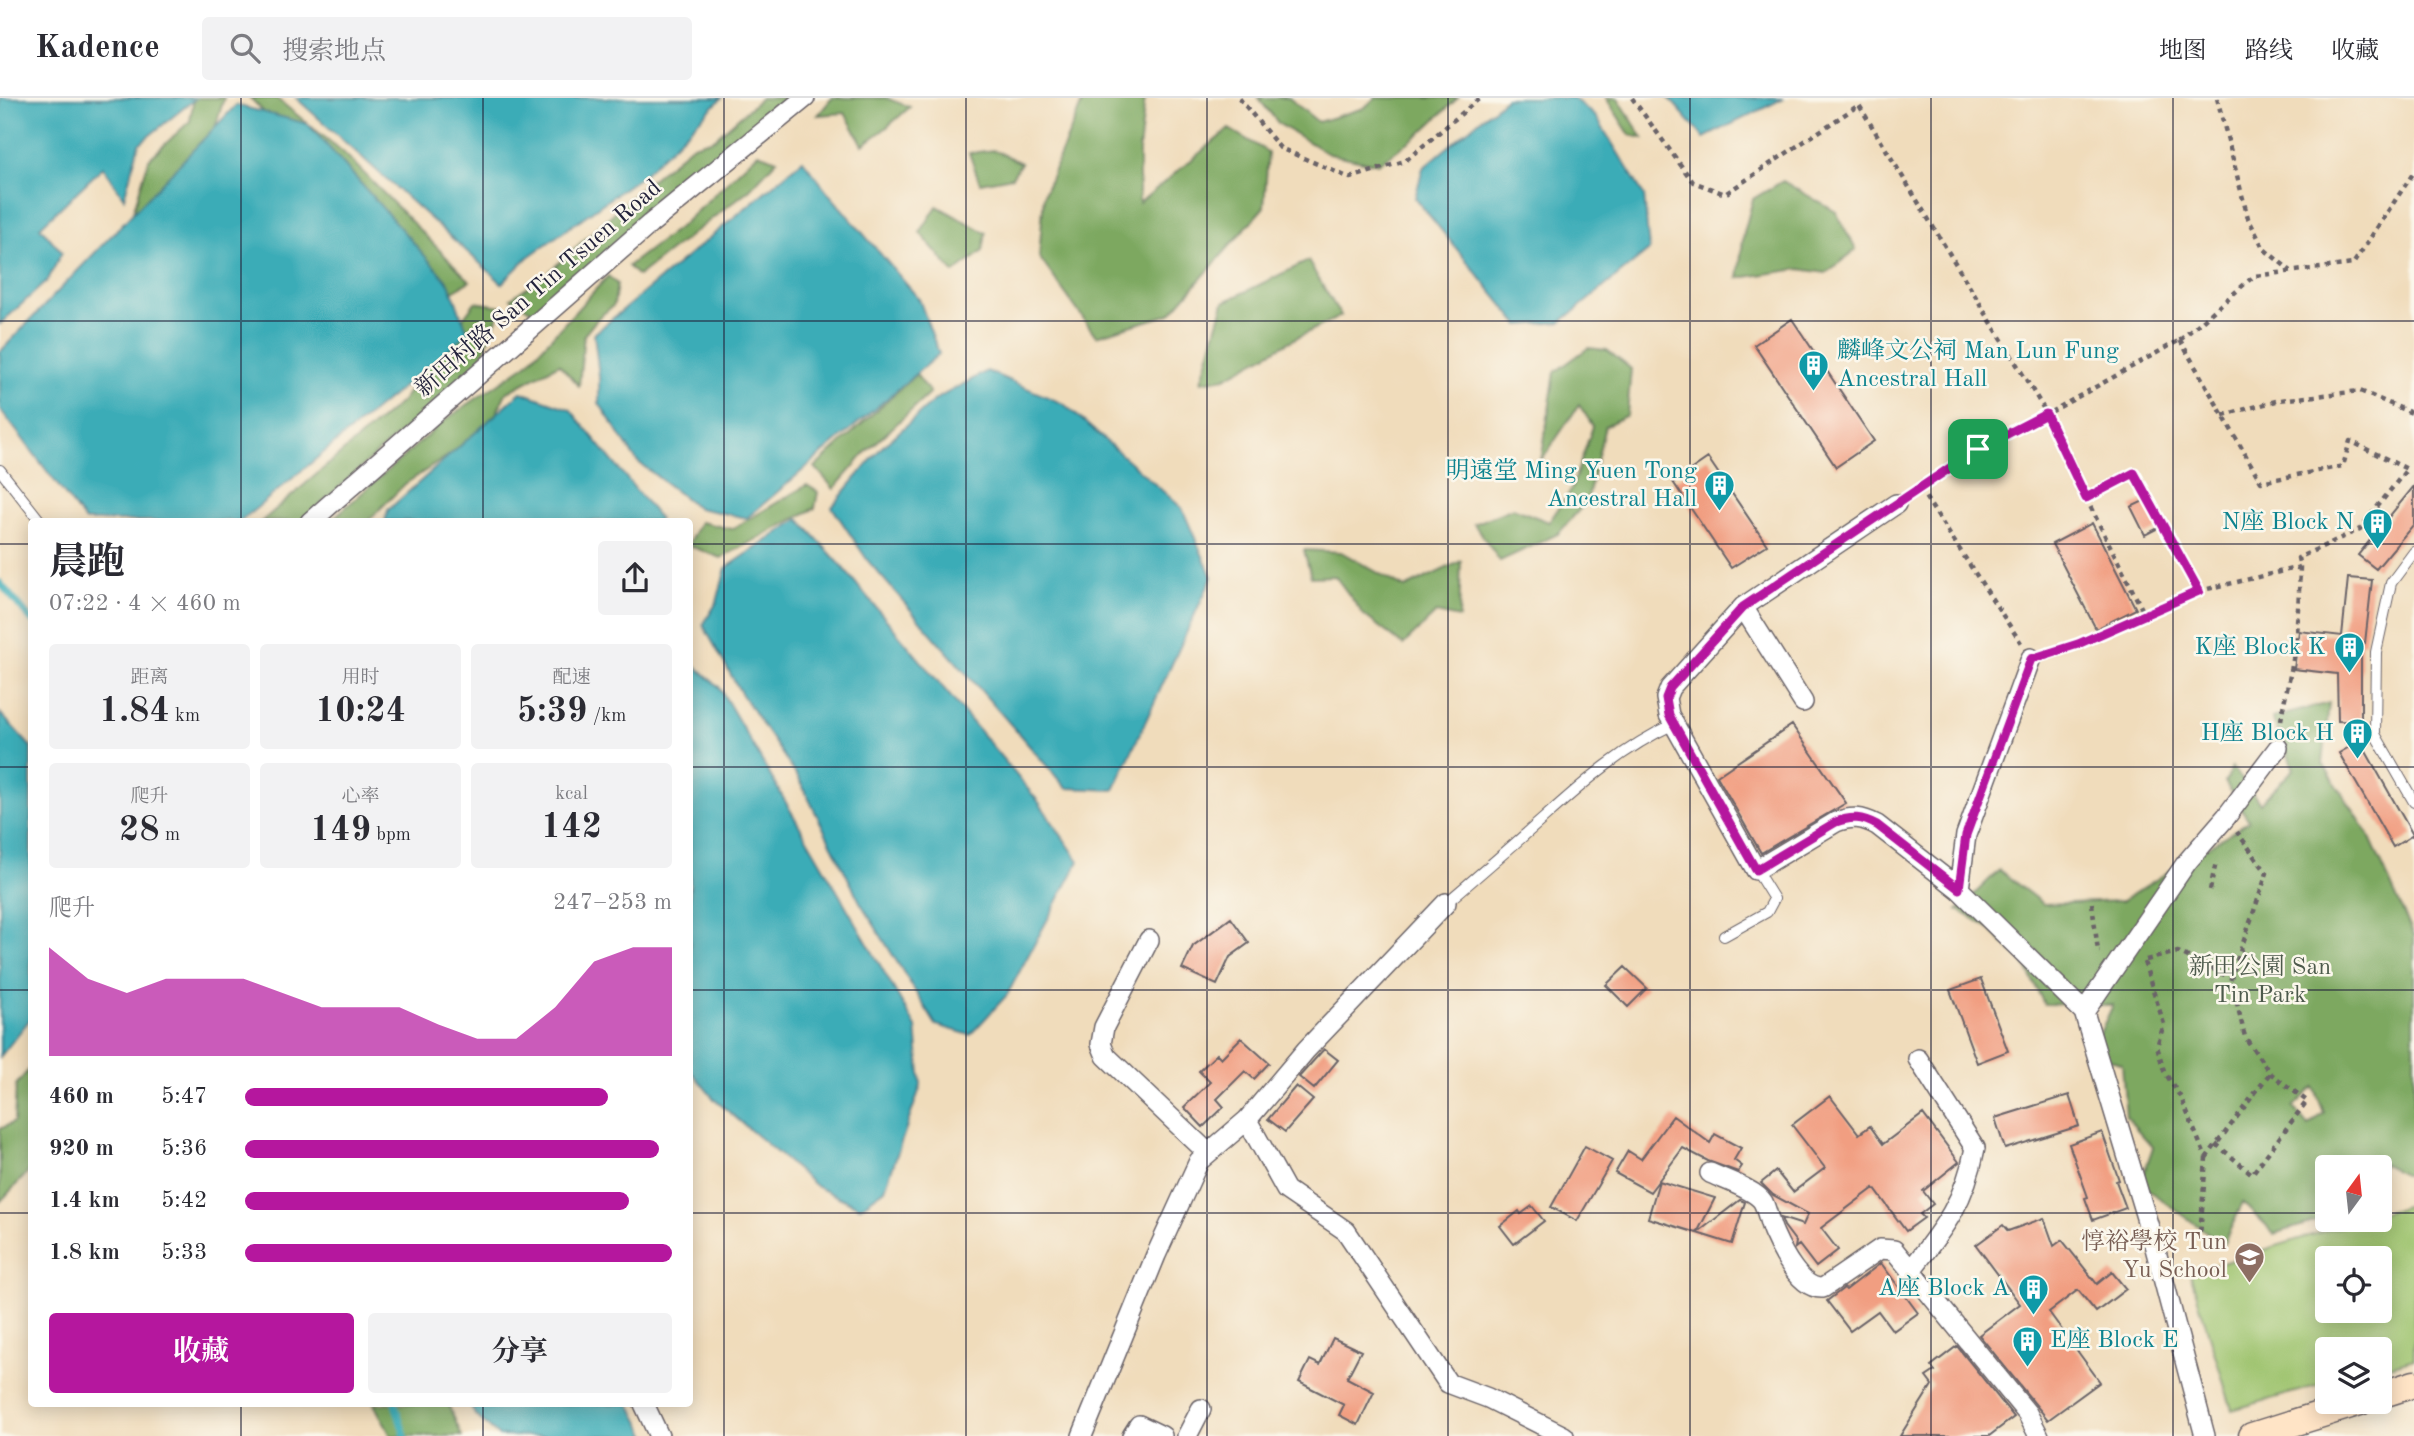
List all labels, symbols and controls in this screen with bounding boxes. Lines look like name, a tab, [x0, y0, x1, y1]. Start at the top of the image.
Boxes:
search box	[202, 17, 692, 80]
icon: search	[226, 29, 264, 67]
text: Kadence	[35, 32, 160, 65]
text: 搜索地点	[282, 39, 386, 65]
text: 地图	[2159, 40, 2207, 64]
text: 路线	[2245, 40, 2293, 64]
text: 收藏	[2331, 40, 2379, 64]
street label: 新田村路 San Tin Tsuen Road	[410, 174, 666, 402]
place label: 麟峰文公祠 Man Lun Fung Ancestral Hall	[1837, 337, 2119, 392]
building icon: 麟峰文公祠 Man Lun Fung Ancestral Hall	[1797, 349, 1831, 393]
pin	[1948, 419, 2008, 479]
icon: arrive	[1959, 430, 1997, 468]
place label: 明遠堂 Ming Yuen Tong Ancestral Hall	[1445, 457, 1697, 512]
building icon: 明遠堂 Ming Yuen Tong Ancestral Hall	[1703, 469, 1737, 513]
building icon: N座 Block N	[2360, 506, 2394, 550]
place label: N座 Block N	[2222, 508, 2354, 535]
button: share	[598, 541, 672, 615]
text: 晨跑	[49, 545, 125, 583]
text: 07:22 · 4 × 460 m	[49, 592, 241, 615]
building icon: K座 Block K	[2332, 631, 2366, 675]
place label: K座 Block K	[2194, 633, 2326, 660]
text: 距离	[130, 669, 169, 688]
text: 用时	[341, 669, 380, 688]
text: 配速	[552, 669, 591, 688]
text: 1.84	[99, 694, 170, 729]
text: 10:24	[315, 694, 406, 729]
text: 5:39	[517, 694, 587, 729]
text: km	[170, 707, 200, 726]
text: /km	[587, 707, 626, 726]
building icon: H座 Block H	[2340, 717, 2374, 761]
place label: H座 Block H	[2201, 719, 2334, 746]
text: kcal	[555, 785, 588, 804]
text: 爬升	[130, 788, 169, 807]
text: 心率	[341, 788, 380, 807]
text: 142	[541, 810, 602, 845]
text: 28	[119, 813, 160, 848]
text: 149	[310, 813, 371, 848]
text: m	[160, 826, 180, 845]
text: bpm	[371, 826, 411, 845]
text: 247–253 m	[553, 891, 672, 914]
text: 爬升	[49, 897, 95, 920]
park label: 新田公園 San Tin Park	[2189, 953, 2331, 1008]
text: 460 m	[49, 1085, 114, 1108]
text: 5:47	[161, 1085, 207, 1108]
text: 920 m	[49, 1137, 114, 1160]
text: 5:36	[161, 1137, 207, 1160]
north arrow	[2315, 1155, 2392, 1232]
map controls	[2315, 1155, 2392, 1414]
text: 1.4 km	[49, 1189, 120, 1212]
text: 5:42	[161, 1189, 207, 1212]
place label: 惇裕學校 Tun Yu School	[2081, 1228, 2227, 1283]
school or university icon: 惇裕學校 Tun Yu School	[2233, 1240, 2267, 1284]
text: 1.8 km	[49, 1241, 120, 1264]
text: 5:33	[161, 1241, 207, 1264]
button: locate	[2315, 1246, 2392, 1323]
building icon: A座 Block A	[2016, 1272, 2050, 1316]
place label: A座 Block A	[1878, 1274, 2010, 1301]
button: 收藏	[49, 1313, 354, 1393]
button: 分享	[368, 1313, 672, 1393]
building icon: E座 Block E	[2010, 1324, 2044, 1368]
place label: E座 Block E	[2050, 1326, 2178, 1353]
button: layers	[2315, 1337, 2392, 1414]

